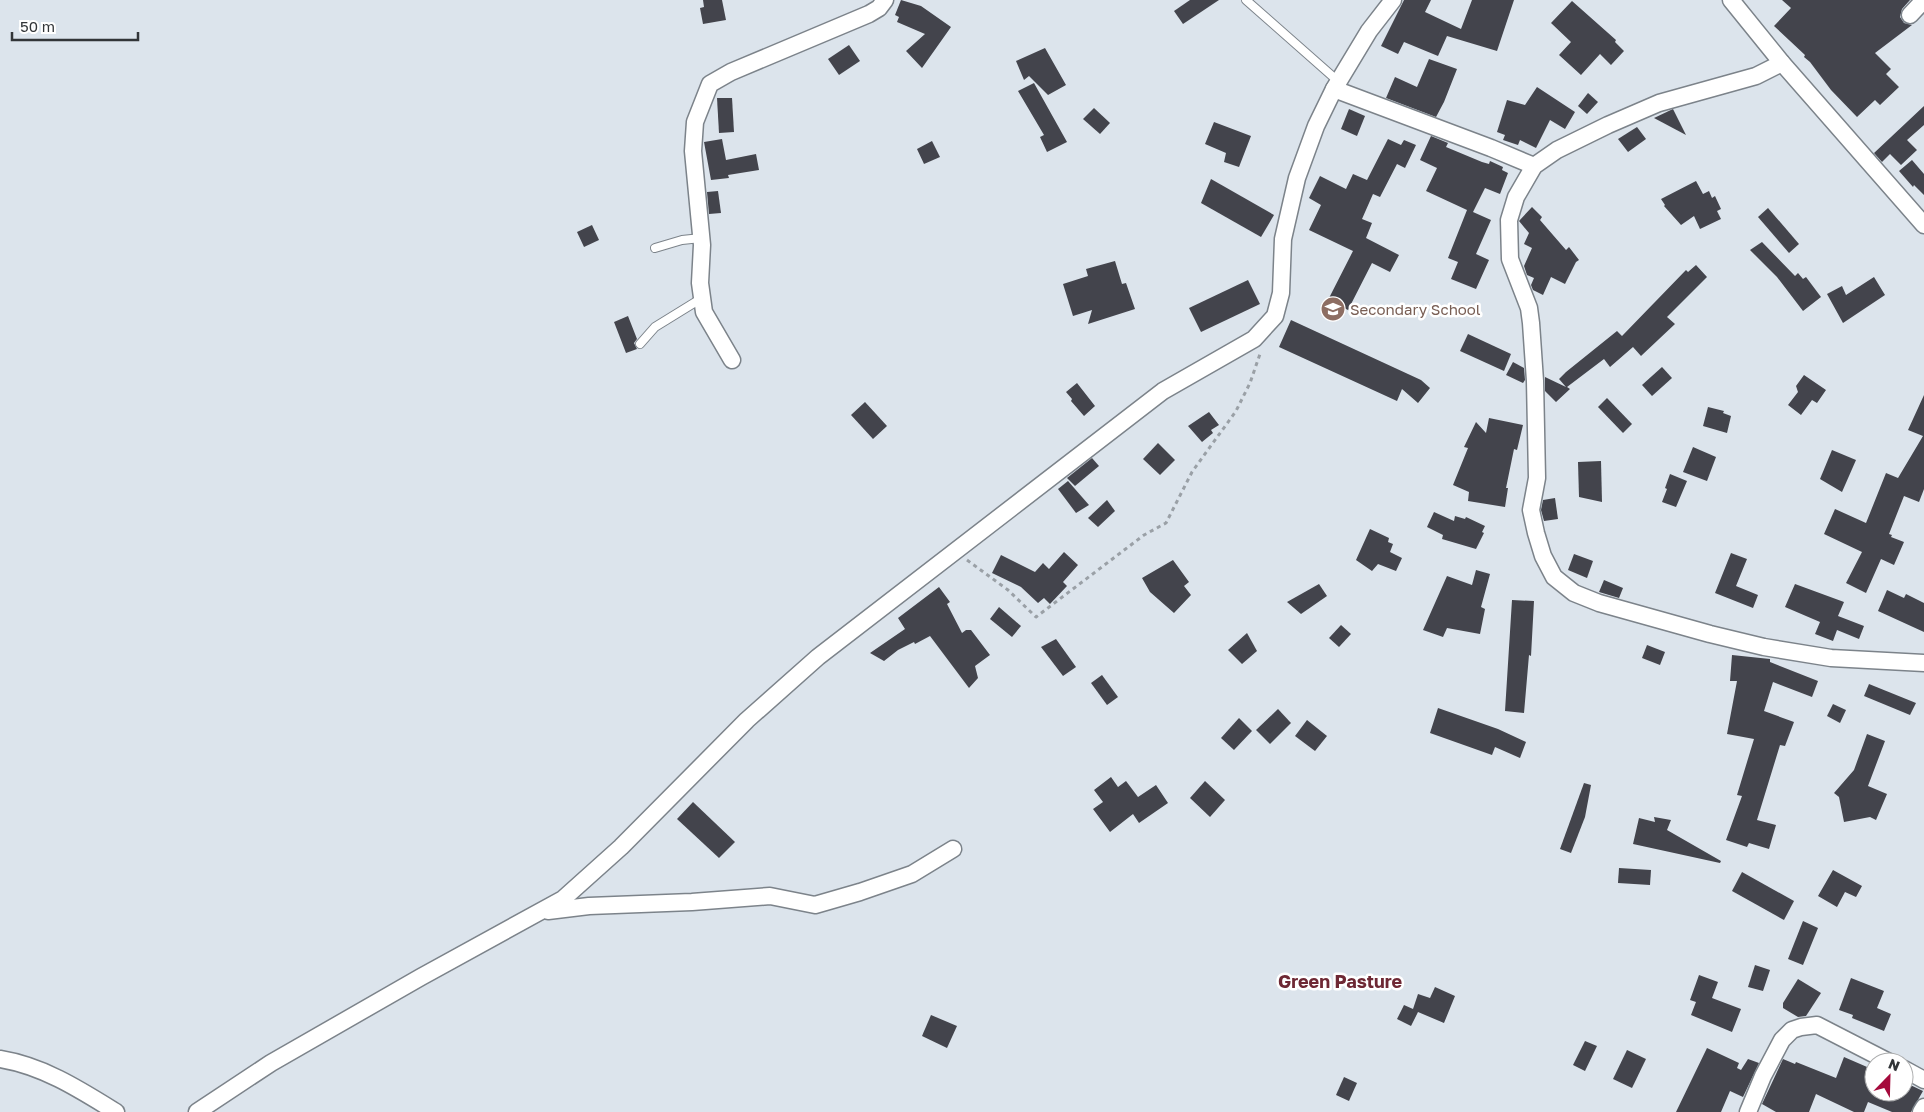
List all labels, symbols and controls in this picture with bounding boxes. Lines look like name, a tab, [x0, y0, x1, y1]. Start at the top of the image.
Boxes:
scale bar	[12, 10, 139, 42]
text: 50 m	[20, 17, 55, 35]
school or university icon: Secondary School	[1320, 296, 1346, 322]
place label: Secondary School	[1350, 300, 1481, 318]
district label: Green Pasture	[1278, 970, 1402, 992]
north arrow	[1864, 1052, 1914, 1102]
text: N	[1886, 1055, 1902, 1074]

